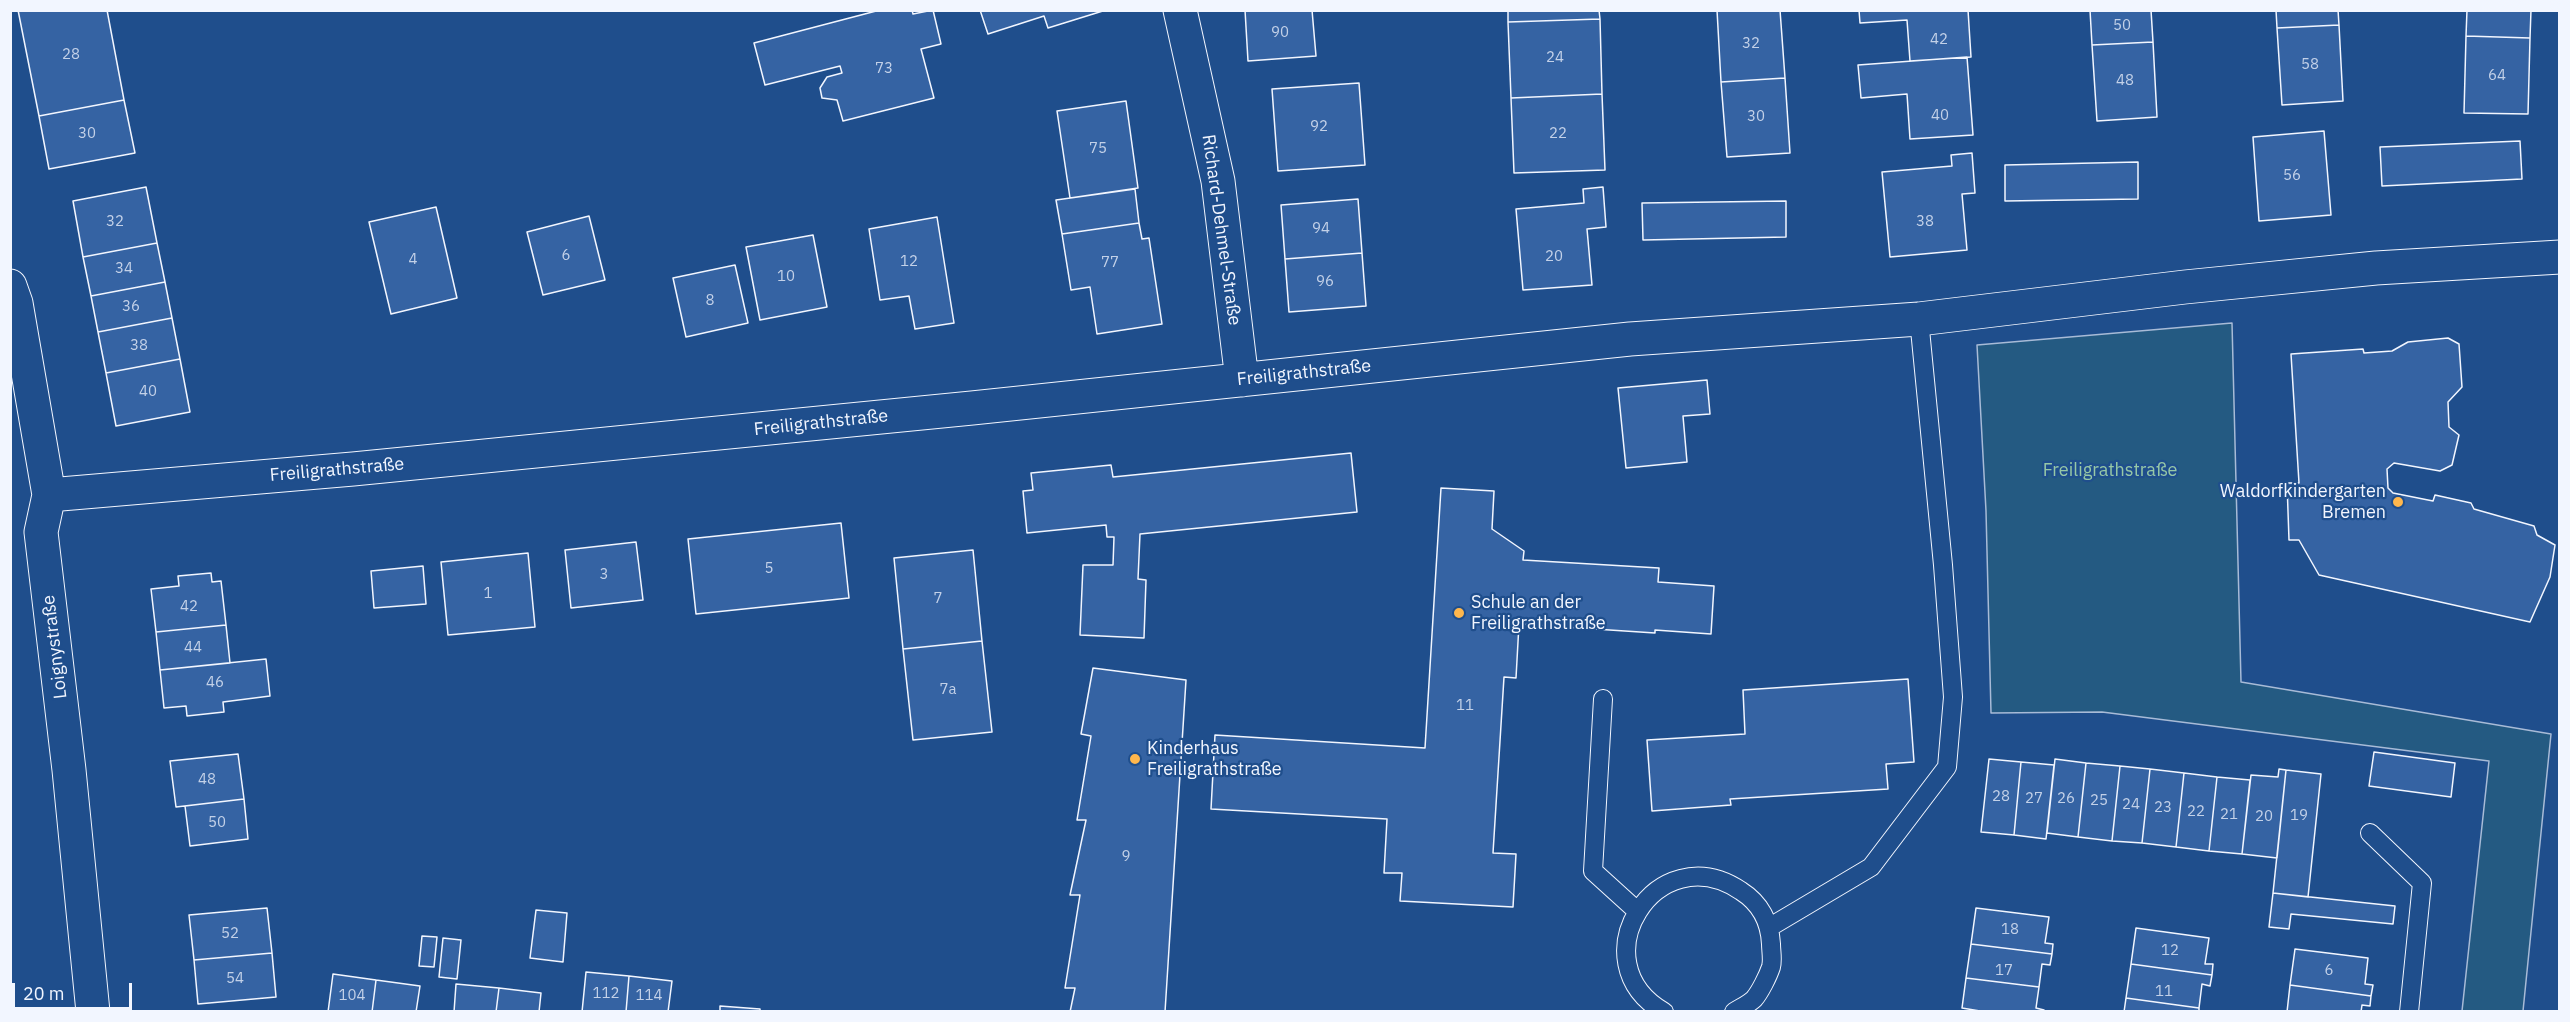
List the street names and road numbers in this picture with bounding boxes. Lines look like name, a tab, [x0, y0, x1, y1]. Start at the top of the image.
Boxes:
street label: Richard-Dehmel-Straße	[1197, 133, 1245, 327]
street label: Freiligrathstraße	[1236, 355, 1372, 391]
street label: Freiligrathstraße	[753, 405, 889, 441]
street label: Freiligrathstraße	[269, 453, 405, 487]
street label: Loignystraße	[38, 594, 72, 700]

